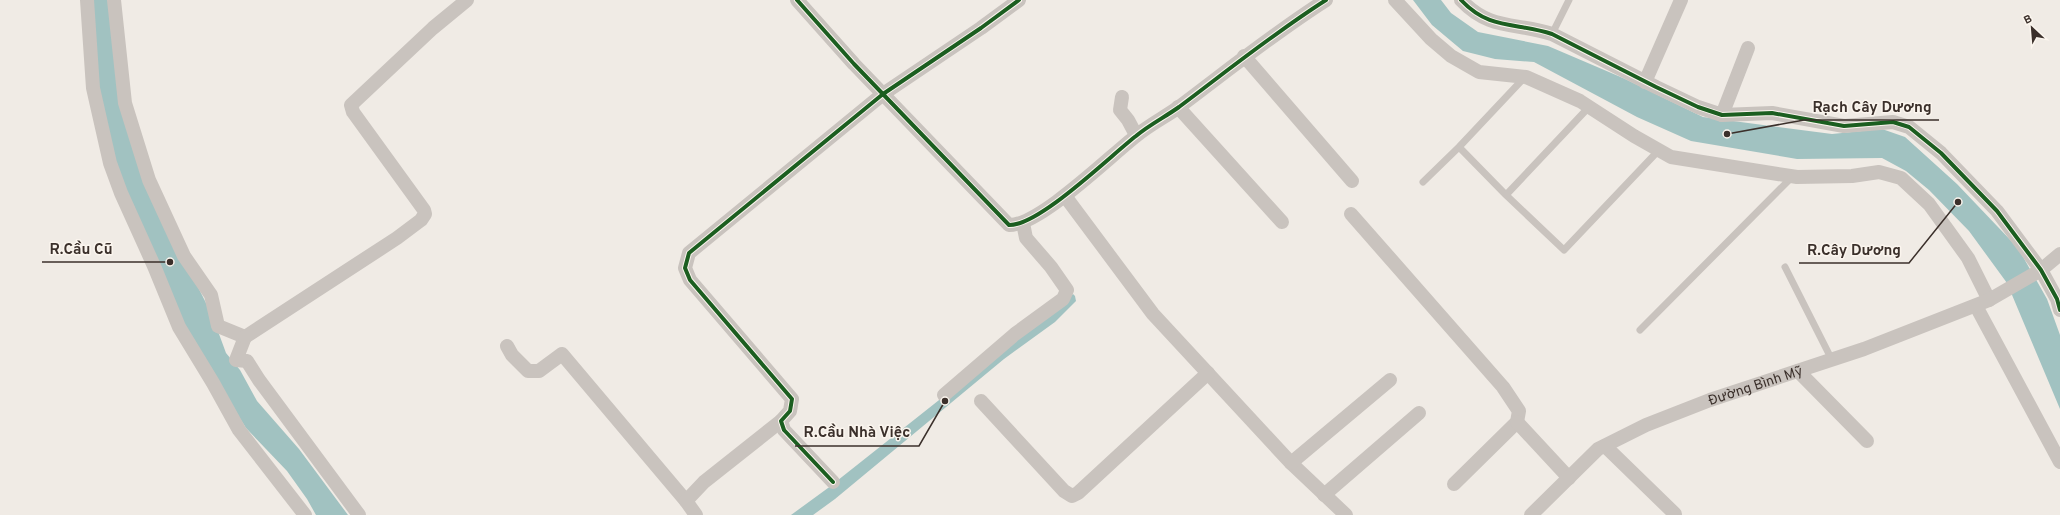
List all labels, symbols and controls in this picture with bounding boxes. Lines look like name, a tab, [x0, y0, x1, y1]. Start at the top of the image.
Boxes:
north arrow	[2012, 8, 2052, 48]
text: B	[2022, 12, 2035, 28]
callout: Rạch Cây Dương	[1804, 93, 1939, 120]
text: Rạch Cây Dương	[1812, 99, 1932, 118]
callout: R.Cầu Cũ	[42, 235, 121, 262]
callout: R.Cây Dương	[1799, 236, 1909, 263]
text: R.Cầu Cũ	[49, 240, 113, 260]
text: R.Cây Dương	[1807, 242, 1901, 261]
street label: Đường Bình Mỹ	[1706, 363, 1805, 410]
callout: R.Cầu Nhà Việc	[795, 419, 919, 446]
text: R.Cầu Nhà Việc	[804, 423, 910, 443]

